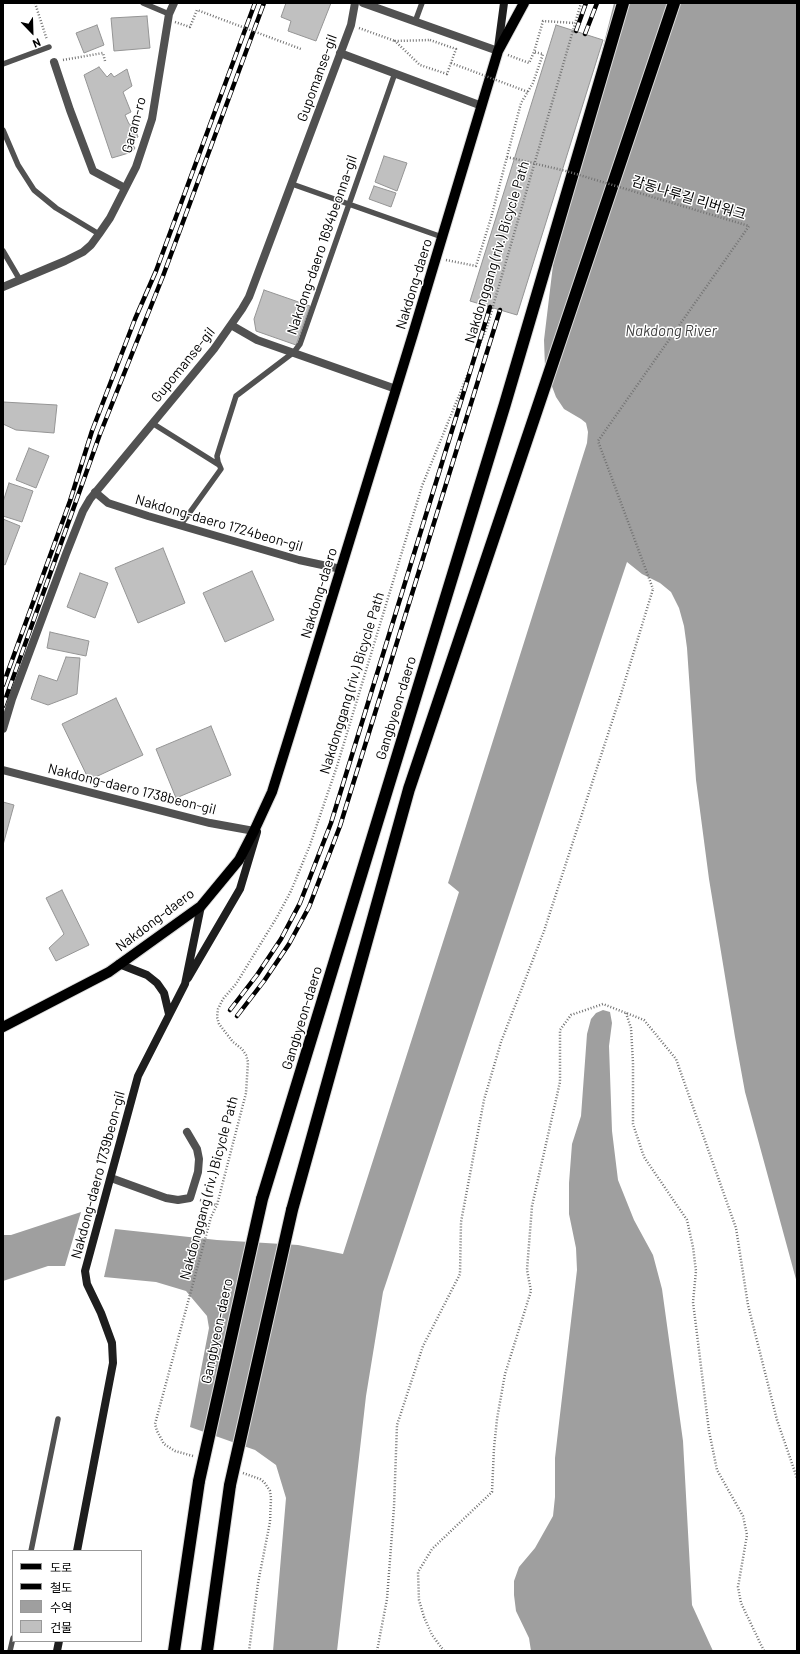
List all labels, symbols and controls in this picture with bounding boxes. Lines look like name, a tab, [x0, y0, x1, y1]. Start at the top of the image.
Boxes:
north arrow	[12, 12, 52, 52]
street label: Gupomanse-gil	[293, 32, 341, 124]
text: N	[31, 36, 43, 51]
street label: Garam-ro	[118, 95, 150, 155]
street label: Nakdong-daero 1694beonna-gil	[283, 153, 361, 337]
street label: Nakdonggang (riv.) Bicycle Path	[461, 159, 533, 345]
street label: 감동나루길 리버워크	[630, 173, 748, 223]
street label: Nakdong-daero	[392, 237, 436, 331]
water label: Nakdong River	[625, 322, 717, 340]
street label: Gupomanse-gil	[148, 324, 218, 406]
street label: Nakdong-daero 1724beon-gil	[133, 491, 305, 555]
street label: Nakdong-daero	[297, 546, 341, 640]
street label: Nakdonggang (riv.) Bicycle Path	[316, 590, 388, 776]
street label: Gangbyeon-daero	[372, 654, 420, 762]
street label: Nakdong-daero 1738beon-gil	[46, 760, 218, 818]
street label: Nakdong-daero	[112, 885, 198, 955]
street label: Gangbyeon-daero	[278, 964, 326, 1072]
street label: Nakdong-daero 1739beon-gil	[68, 1089, 128, 1261]
street label: Nakdonggang (riv.) Bicycle Path	[176, 1094, 242, 1282]
street label: Gangbyeon-daero	[198, 1277, 236, 1385]
legend	[12, 1550, 142, 1642]
text: 도로	[50, 1560, 72, 1574]
text: 철도	[50, 1580, 72, 1594]
text: 수역	[50, 1600, 72, 1614]
text: 건물	[50, 1620, 72, 1634]

